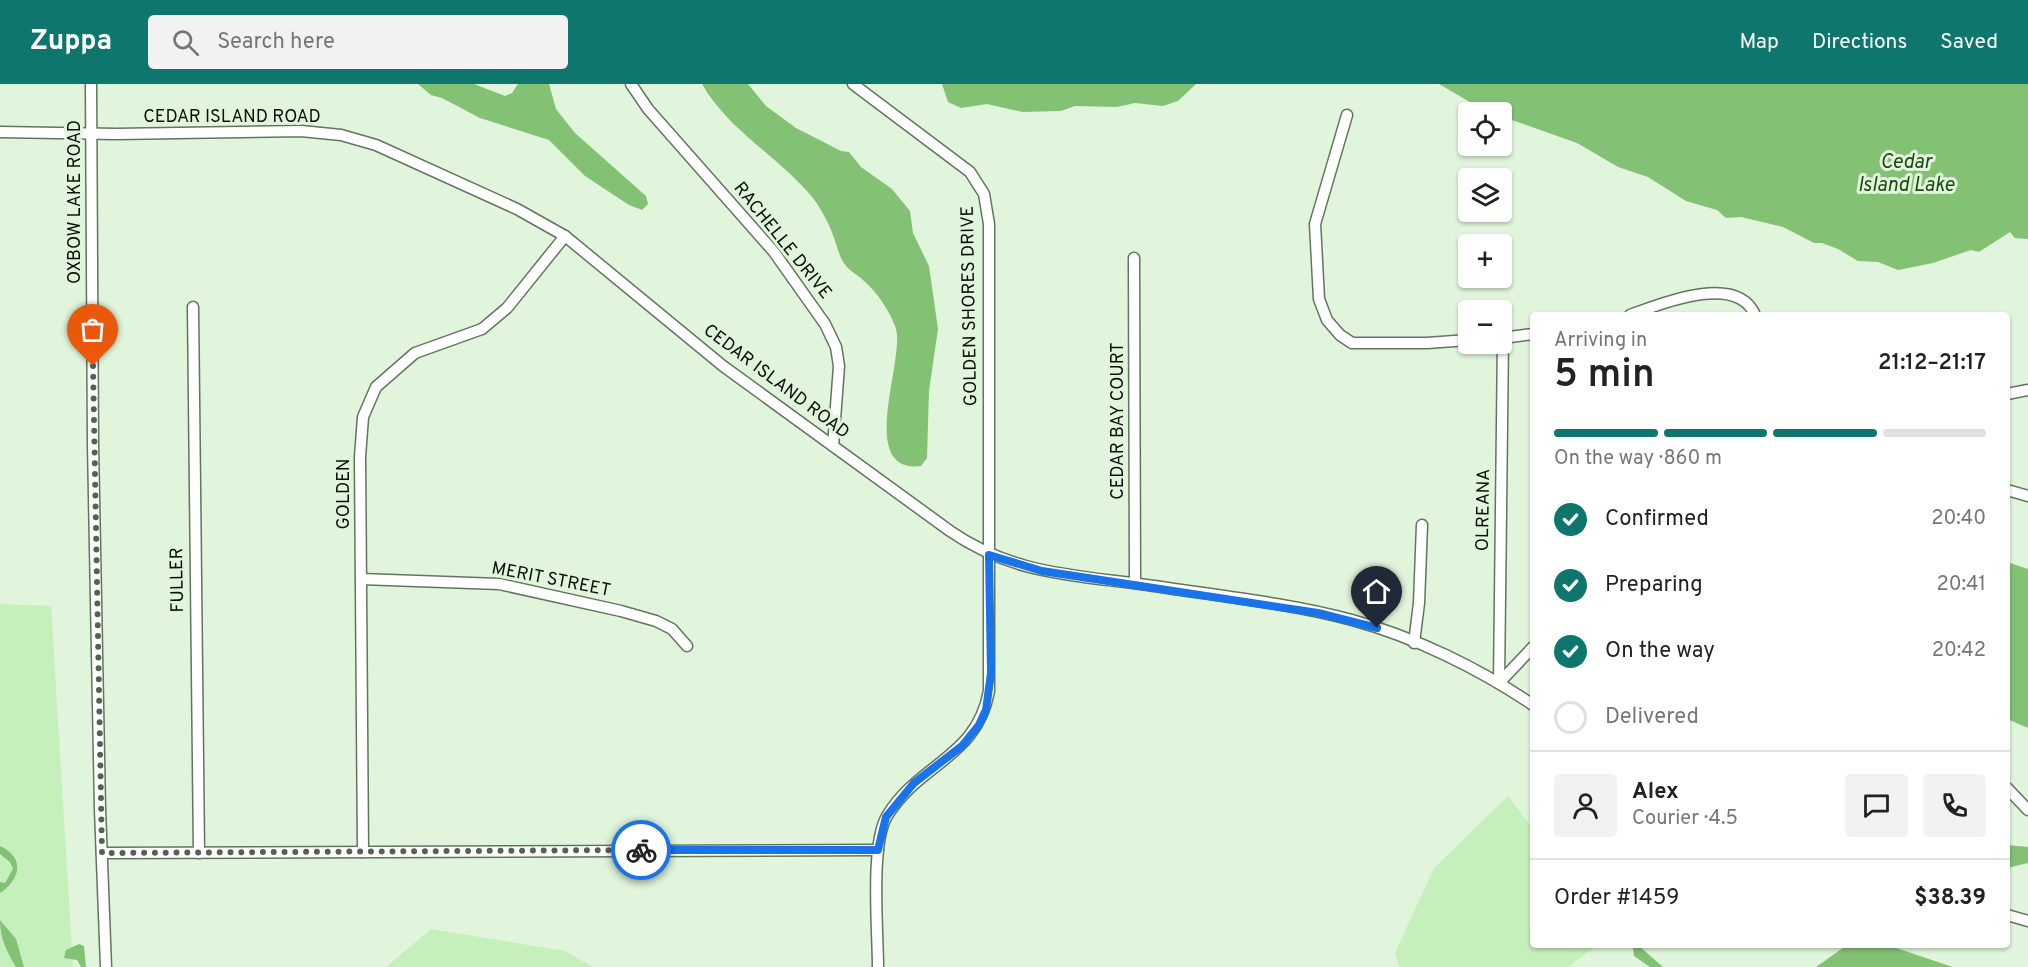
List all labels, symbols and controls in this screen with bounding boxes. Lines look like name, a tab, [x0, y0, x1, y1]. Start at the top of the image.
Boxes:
search box	[148, 15, 568, 69]
text: Zuppa	[30, 24, 112, 60]
icon: search	[169, 26, 202, 59]
text: Search here	[217, 29, 335, 56]
text: Map	[1739, 29, 1779, 56]
text: Directions	[1812, 29, 1907, 56]
text: Saved	[1940, 29, 1998, 56]
map controls	[1458, 102, 1512, 354]
button: locate	[1458, 102, 1512, 156]
street label: CEDAR ISLAND ROAD	[143, 106, 321, 129]
street label: OXBOW LAKE ROAD	[64, 120, 87, 284]
water label: Cedar Island Lake	[1858, 150, 1955, 199]
button: layers	[1458, 168, 1512, 222]
street label: RACHELLE DRIVE	[728, 178, 836, 304]
street label: GOLDEN SHORES DRIVE	[957, 205, 983, 407]
button: +	[1458, 234, 1512, 288]
button: −	[1458, 300, 1512, 354]
pin	[67, 304, 118, 366]
icon: bag	[76, 313, 109, 346]
street label: CEDAR ISLAND ROAD	[698, 319, 854, 445]
text: Arriving in	[1554, 328, 1647, 354]
street label: CEDAR BAY COURT	[1107, 342, 1130, 500]
text: 21:12–21:17	[1878, 350, 1986, 377]
text: 5 min	[1554, 352, 1655, 401]
text: On the way · 860 m	[1554, 446, 1722, 472]
street label: GOLDEN	[333, 458, 356, 530]
street label: OLREANA	[1472, 469, 1496, 551]
icon: check	[1554, 503, 1587, 536]
text: Confirmed	[1605, 506, 1709, 533]
text: 20:40	[1931, 506, 1986, 532]
street label: FULLER	[166, 547, 190, 613]
street label: MERIT STREET	[490, 557, 612, 603]
pin	[1351, 566, 1402, 628]
icon: check	[1554, 569, 1587, 602]
text: Preparing	[1605, 572, 1703, 599]
text: 20:41	[1937, 572, 1986, 598]
icon: home	[1360, 575, 1393, 608]
icon: check	[1554, 635, 1587, 668]
text: On the way	[1605, 638, 1715, 665]
text: 20:42	[1932, 638, 1986, 664]
text: Delivered	[1605, 704, 1699, 731]
button: person	[1554, 774, 1617, 837]
button: chat	[1845, 774, 1908, 837]
button: phone	[1923, 774, 1986, 837]
text: Alex	[1632, 779, 1679, 806]
text: Courier · 4.5	[1632, 806, 1738, 832]
courier	[611, 820, 671, 880]
icon: bike	[625, 834, 658, 867]
text: Order #1459	[1554, 885, 1679, 912]
text: $38.39	[1914, 885, 1986, 912]

